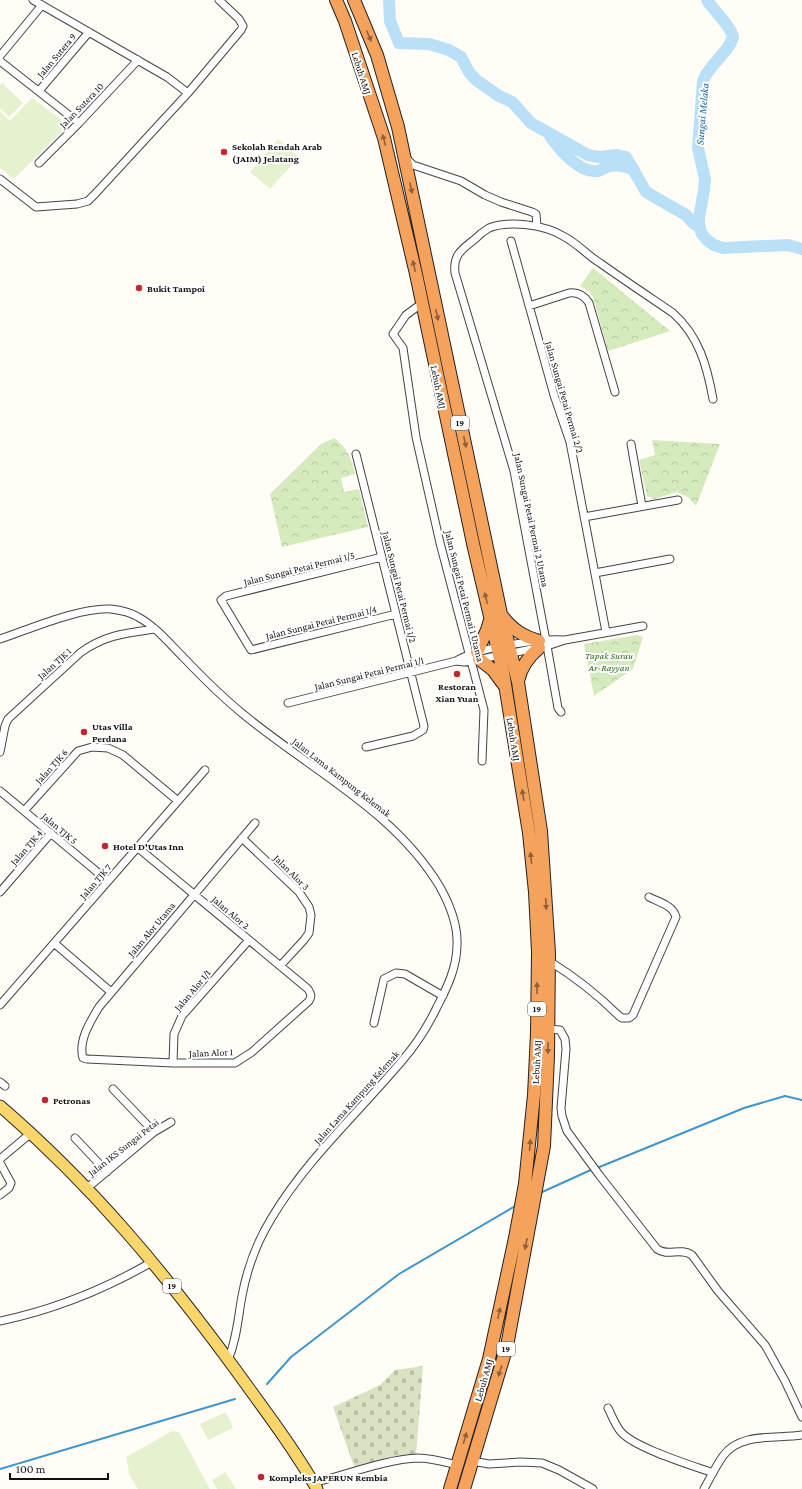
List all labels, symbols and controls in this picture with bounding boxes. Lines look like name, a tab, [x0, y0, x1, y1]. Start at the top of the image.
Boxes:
one-way arrow	[367, 30, 373, 42]
street label: Jalan Sutera 9	[34, 31, 78, 81]
street label: Lebuh AMJ	[349, 51, 374, 96]
street label: Jalan Sutera 10	[56, 80, 106, 131]
water label: Sungai Melaka	[693, 82, 712, 146]
one-way arrow	[381, 133, 387, 145]
place label: Sekolah Rendah Arab (JAIM) Jelatang	[232, 141, 323, 165]
marker: Sekolah Rendah Arab (JAIM) Jelatang	[219, 147, 229, 157]
one-way arrow	[408, 182, 414, 194]
one-way arrow	[410, 260, 416, 272]
marker: Bukit Tampoi	[134, 283, 144, 293]
place label: Bukit Tampoi	[147, 283, 205, 294]
one-way arrow	[435, 309, 441, 321]
street label: Jalan Sungai Petai Permai 2/2	[543, 339, 586, 455]
street label: Lebuh AMJ	[429, 364, 448, 410]
road number: 19	[451, 416, 469, 430]
one-way arrow	[462, 436, 468, 449]
street label: Jalan Sungai Petai Permai 2 Utama	[512, 451, 551, 588]
street label: Jalan Sungai Petai Permai 1 Utama	[443, 528, 486, 663]
street label: Jalan Sungai Petai Permai 1/2	[380, 529, 419, 644]
street label: Jalan Sungai Petai Permai 1/5	[241, 549, 356, 588]
one-way arrow	[482, 592, 488, 605]
street label: Jalan Sungai Petai Permai 1/4	[264, 603, 378, 642]
street label: Jalan TJK 1	[34, 645, 73, 682]
park label: Tapak Surau Ar-Rayyan	[585, 650, 633, 673]
street label: Jalan Sungai Petai Permai 1/1	[312, 655, 425, 693]
marker: Restoran Xian Yuan	[452, 669, 462, 679]
place label: Restoran Xian Yuan	[436, 681, 479, 704]
street label: Lebuh AMJ	[505, 716, 522, 762]
place label: Utas Villa Perdana	[92, 721, 133, 744]
marker: Utas Villa Perdana	[79, 727, 89, 737]
street label: Jalan Lama Kampung Kelemak	[290, 735, 393, 819]
street label: Jalan TJK 6	[32, 747, 70, 787]
one-way arrow	[520, 789, 526, 801]
street label: Jalan TJK 5	[39, 810, 80, 847]
street label: Jalan TJK 4	[7, 827, 45, 868]
marker: Hotel D'Utas Inn	[100, 841, 110, 851]
place label: Hotel D'Utas Inn	[113, 841, 184, 852]
street label: Jalan Alor 3	[271, 852, 312, 893]
one-way arrow	[528, 852, 535, 864]
street label: Jalan TJK 7	[77, 861, 114, 902]
street label: Jalan Alor 2	[209, 893, 252, 931]
one-way arrow	[543, 898, 550, 910]
street label: Jalan Alor Utama	[125, 900, 178, 960]
street label: Jalan Alor 1/1	[171, 967, 213, 1014]
one-way arrow	[534, 981, 540, 994]
road number: 19	[528, 1002, 546, 1016]
street label: Lebuh AMJ	[530, 1040, 543, 1084]
one-way arrow	[545, 1042, 552, 1054]
street label: Jalan Alor 1	[188, 1046, 233, 1059]
street label: Jalan Lama Kampung Kelemak	[311, 1048, 401, 1147]
marker: Petronas	[40, 1095, 50, 1105]
place label: Petronas	[53, 1095, 90, 1106]
street label: Jalan IKS Sungai Petai	[85, 1116, 161, 1179]
one-way arrow	[526, 1139, 533, 1151]
one-way arrow	[523, 1237, 529, 1250]
road number: 19	[163, 1279, 181, 1293]
one-way arrow	[497, 1307, 503, 1319]
road number: 19	[497, 1342, 515, 1356]
street label: Lebuh AMJ	[472, 1357, 495, 1403]
one-way arrow	[497, 1365, 503, 1377]
one-way arrow	[462, 1432, 468, 1444]
scale bar	[10, 1455, 108, 1481]
text: 100 m	[16, 1462, 46, 1476]
marker: Kompleks JAPERUN Rembia	[256, 1472, 266, 1482]
place label: Kompleks JAPERUN Rembia	[269, 1472, 388, 1483]

